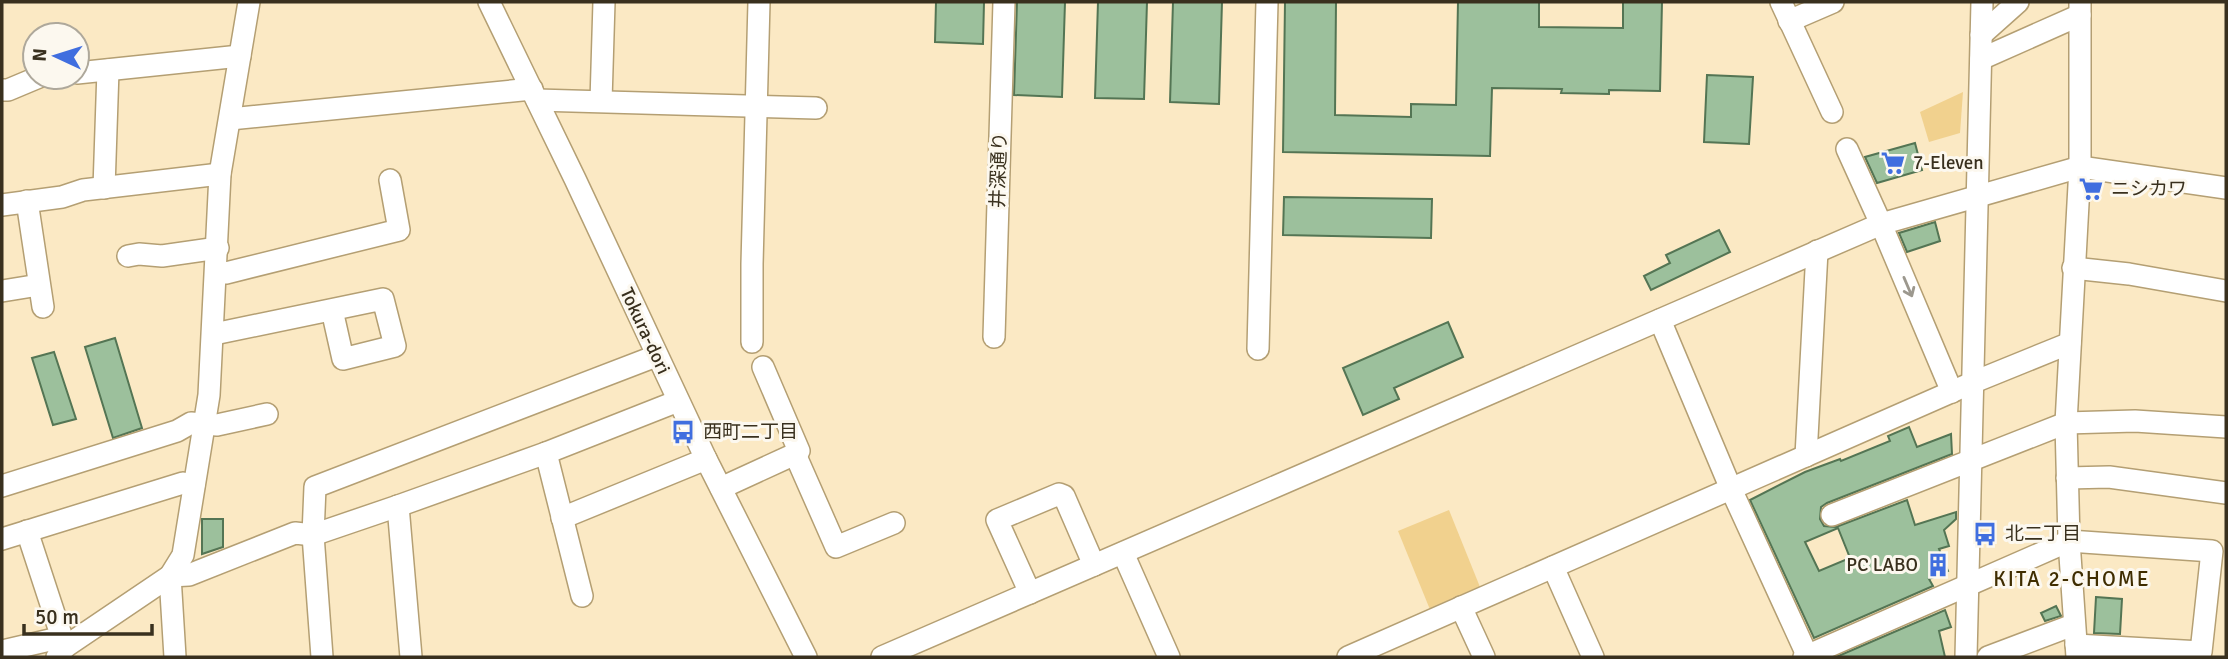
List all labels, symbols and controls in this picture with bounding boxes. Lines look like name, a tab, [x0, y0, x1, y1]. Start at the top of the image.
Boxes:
north arrow	[21, 21, 91, 91]
text: N	[28, 47, 52, 62]
street label: 井深通り	[986, 132, 1012, 208]
supermarket icon: 7-Eleven	[1879, 149, 1907, 177]
place label: 7-Eleven	[1913, 151, 1984, 175]
supermarket icon: ニシカワ	[2077, 175, 2105, 203]
place label: ニシカワ	[2111, 177, 2187, 201]
one-way arrow	[1902, 275, 1915, 297]
street label: Tokura-dori	[615, 284, 675, 378]
bus stop icon: 西町二丁目	[669, 418, 697, 446]
place label: 西町二丁目	[703, 420, 798, 444]
bus stop icon: 北二丁目	[1971, 520, 1999, 548]
place label: 北二丁目	[2005, 522, 2081, 546]
building icon: PC LABO	[1924, 551, 1952, 579]
place label: PC LABO	[1846, 553, 1918, 577]
district label: KITA 2-CHOME	[1993, 566, 2151, 592]
scale bar	[24, 592, 152, 636]
text: 50 m	[35, 604, 79, 630]

